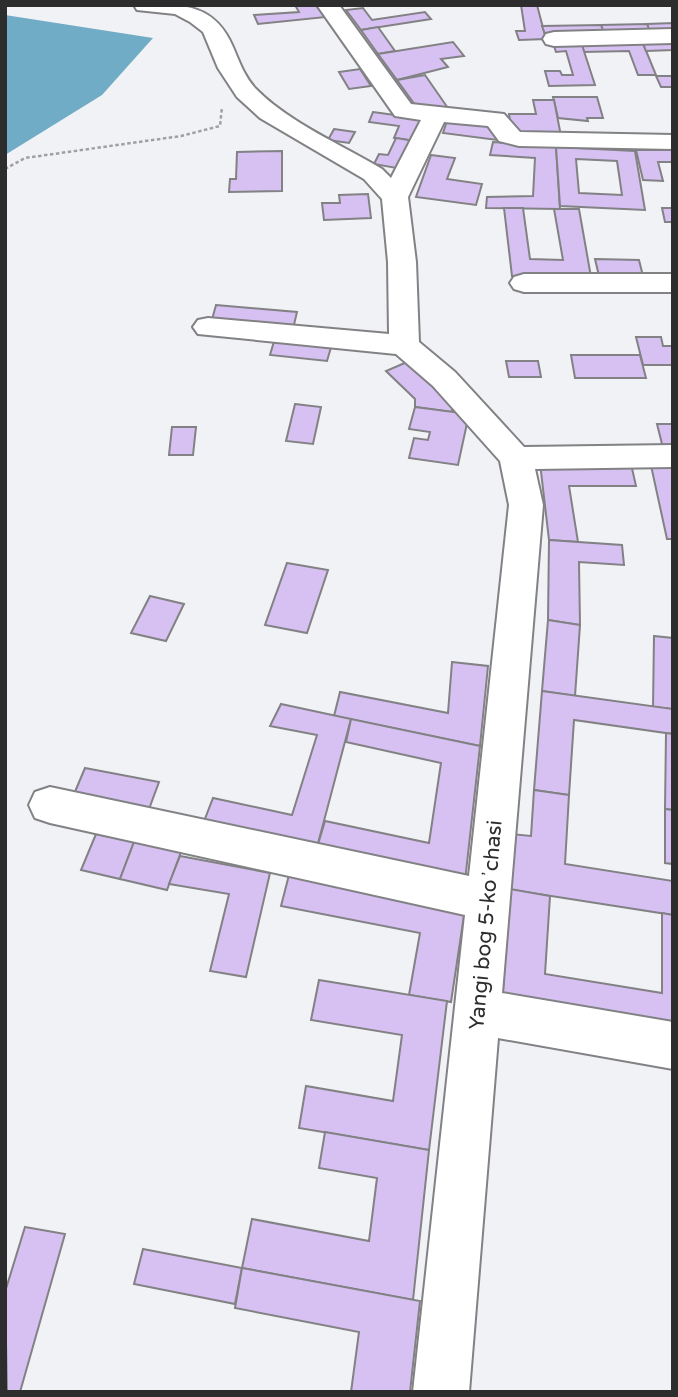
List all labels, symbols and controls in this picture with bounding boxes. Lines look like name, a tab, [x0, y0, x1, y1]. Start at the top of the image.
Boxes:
street label: Yangi bog 5-koʼchasi	[464, 819, 508, 1031]

